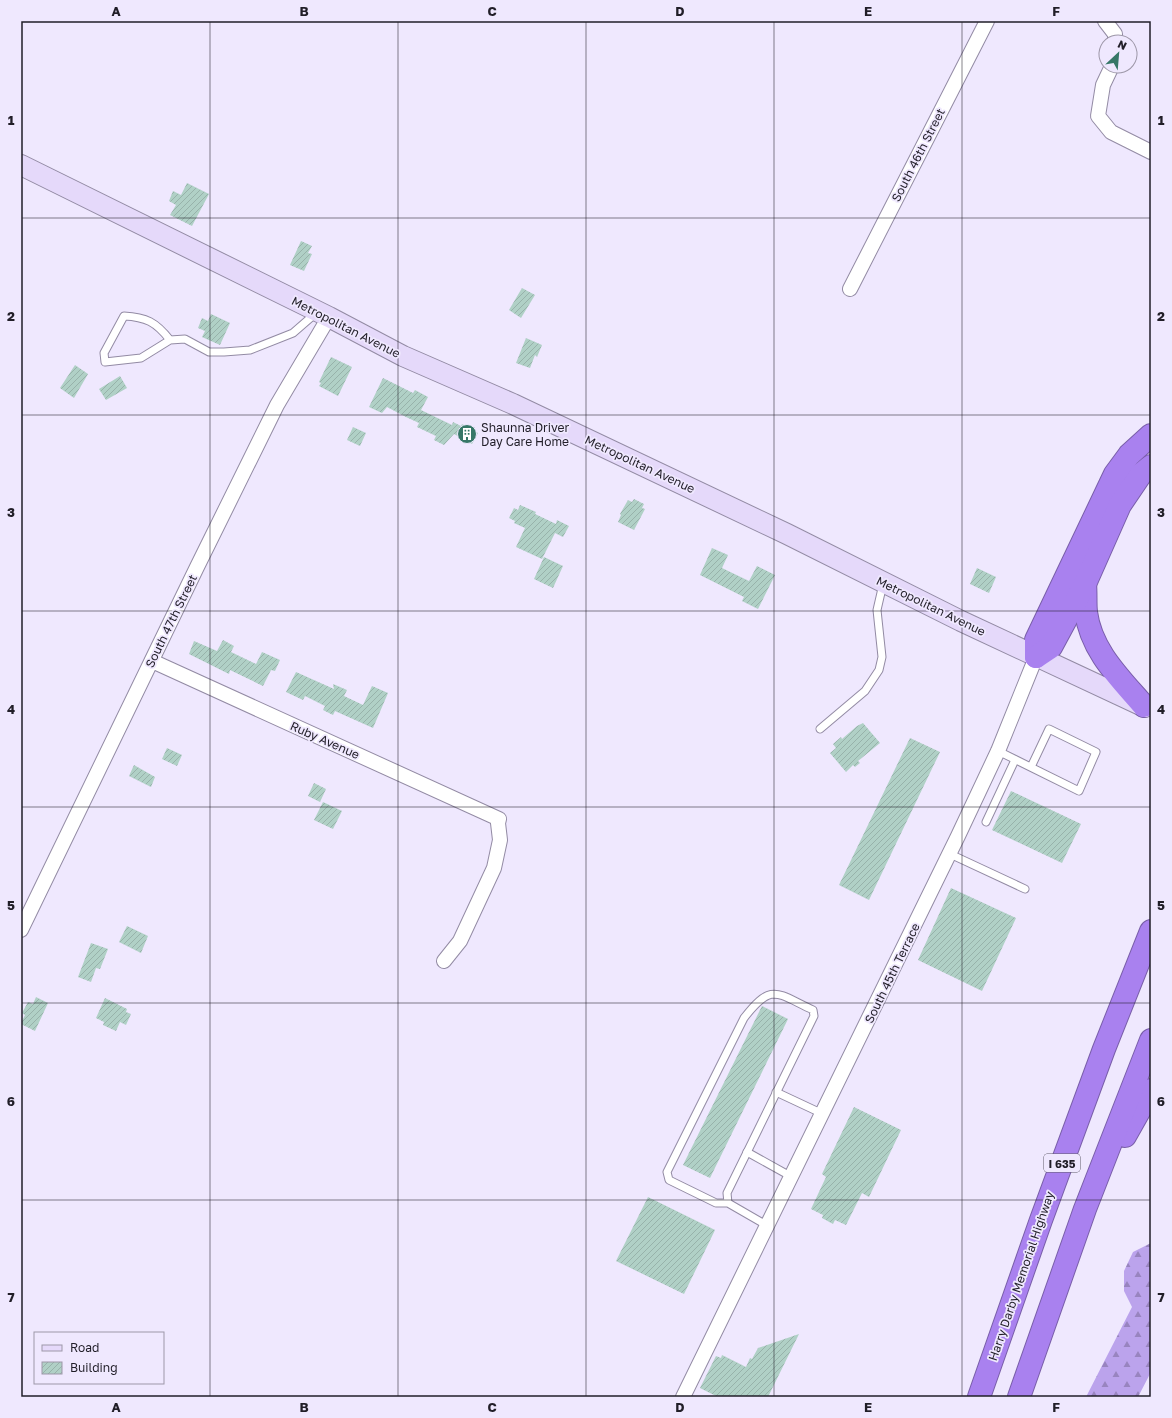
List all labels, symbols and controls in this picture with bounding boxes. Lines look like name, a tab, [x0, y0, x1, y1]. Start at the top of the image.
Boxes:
text: A	[111, 3, 121, 19]
text: B	[299, 3, 309, 19]
text: C	[487, 3, 497, 19]
text: D	[675, 3, 685, 19]
text: E	[864, 3, 872, 19]
text: F	[1052, 3, 1060, 19]
north arrow	[1098, 34, 1138, 74]
text: N	[1116, 37, 1129, 52]
street label: South 46th Street	[888, 106, 948, 204]
text: 1	[8, 112, 15, 128]
text: 1	[1158, 112, 1165, 128]
street label: Metropolitan Avenue	[289, 293, 403, 361]
text: 2	[7, 308, 15, 324]
text: 2	[1157, 308, 1165, 324]
place label: Shaunna Driver Day Care Home	[481, 420, 569, 449]
building icon: Shaunna Driver Day Care Home	[456, 423, 478, 445]
street label: Metropolitan Avenue	[583, 432, 697, 496]
text: 3	[7, 504, 15, 520]
text: 3	[1157, 504, 1165, 520]
street label: South 47th Street	[142, 572, 200, 670]
street label: Metropolitan Avenue	[874, 573, 988, 639]
text: 4	[7, 701, 15, 717]
text: 4	[1157, 701, 1165, 717]
street label: Ruby Avenue	[288, 718, 362, 762]
text: 5	[7, 897, 15, 913]
text: 5	[1157, 897, 1165, 913]
street label: South 45th Terrace	[861, 920, 923, 1026]
text: 6	[7, 1093, 15, 1109]
text: 6	[1157, 1093, 1165, 1109]
road number: I 635	[1044, 1154, 1080, 1172]
street label: Harry Darby Memorial Highway	[985, 1189, 1057, 1363]
text: 7	[7, 1289, 15, 1305]
text: 7	[1157, 1289, 1165, 1305]
legend	[34, 1332, 164, 1384]
text: Road	[70, 1340, 99, 1355]
text: Building	[70, 1360, 118, 1375]
text: A	[111, 1399, 121, 1415]
text: B	[299, 1399, 309, 1415]
text: C	[487, 1399, 497, 1415]
text: D	[675, 1399, 685, 1415]
text: E	[864, 1399, 872, 1415]
text: F	[1052, 1399, 1060, 1415]

